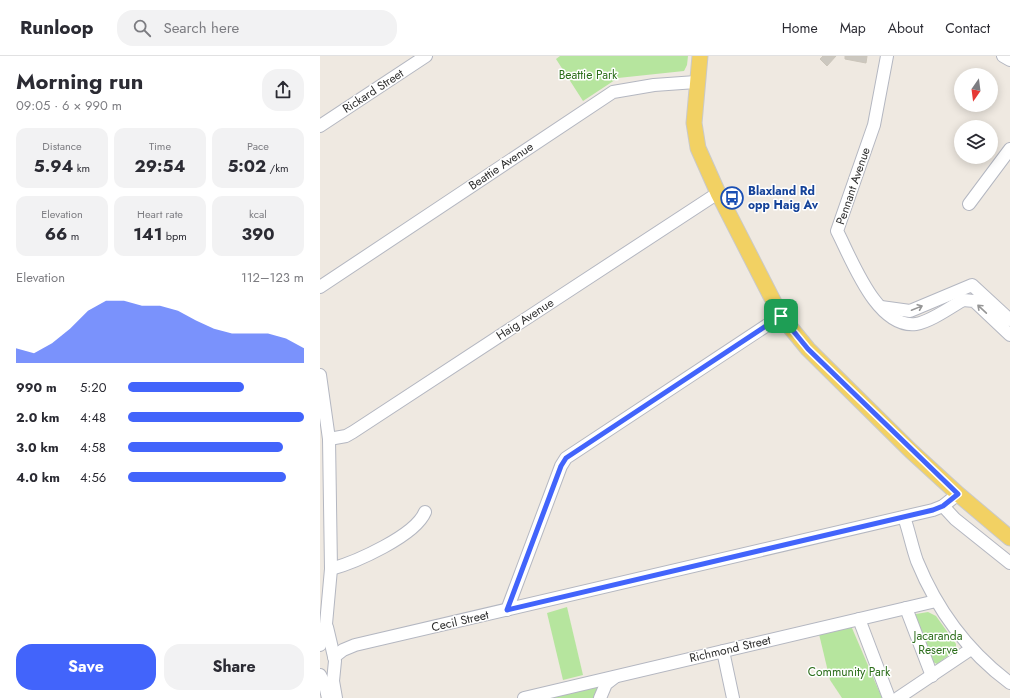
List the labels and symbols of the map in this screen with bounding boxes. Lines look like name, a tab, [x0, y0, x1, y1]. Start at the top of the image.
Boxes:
street label: Rickard Street	[339, 64, 407, 118]
park label: Beattie Park	[559, 66, 618, 84]
north arrow	[954, 68, 998, 112]
street label: Beattie Avenue	[465, 138, 537, 194]
street label: Pennant Avenue	[831, 145, 875, 227]
place label: Blaxland Rd opp Haig Av	[748, 182, 819, 214]
bus stop icon: Blaxland Rd opp Haig Av	[719, 185, 745, 211]
street label: Haig Avenue	[493, 294, 557, 344]
pin	[764, 299, 798, 333]
one-way arrow	[911, 304, 923, 311]
one-way arrow	[977, 304, 987, 313]
street label: Cecil Street	[430, 606, 491, 636]
park label: Jacaranda Reserve	[912, 627, 963, 659]
street label: Richmond Street	[687, 631, 773, 667]
park label: Community Park	[808, 663, 891, 681]

